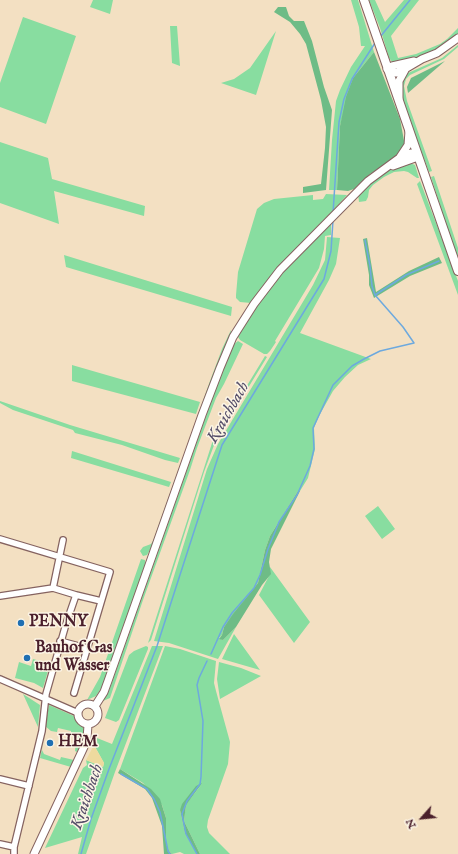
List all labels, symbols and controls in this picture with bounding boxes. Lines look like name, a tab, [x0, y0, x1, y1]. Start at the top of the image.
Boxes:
water label: Kraichbach	[203, 379, 255, 447]
place label: PENNY	[29, 613, 88, 633]
marker: PENNY	[16, 618, 26, 628]
place label: Bauhof Gas und Wasser	[35, 639, 112, 677]
marker: Bauhof Gas und Wasser	[22, 653, 32, 663]
place label: HEM	[58, 733, 98, 753]
marker: HEM	[45, 738, 55, 748]
water label: Kraichbach	[67, 762, 109, 832]
north arrow	[402, 798, 442, 838]
text: N	[403, 816, 420, 831]

